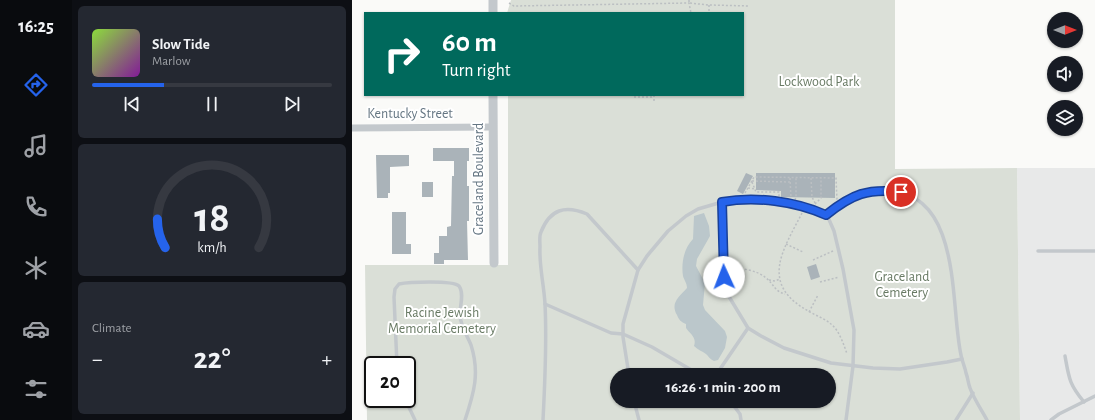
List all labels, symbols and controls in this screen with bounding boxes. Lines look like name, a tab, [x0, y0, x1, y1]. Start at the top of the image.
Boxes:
north arrow	[1047, 12, 1083, 48]
map controls	[1047, 12, 1083, 136]
text: 16:25	[18, 18, 54, 36]
icon: right	[376, 28, 428, 80]
text: 60 m	[442, 29, 497, 57]
text: Slow Tide	[152, 37, 210, 52]
text: Marlow	[152, 55, 190, 68]
button: sound	[1047, 56, 1083, 92]
text: Turn right	[442, 62, 511, 80]
icon: directions	[22, 71, 50, 99]
park label: Lockwood Park	[779, 75, 860, 89]
icon: previous	[121, 93, 143, 115]
icon: pause	[201, 93, 223, 115]
icon: next	[281, 93, 303, 115]
button: layers	[1047, 100, 1083, 136]
street label: Kentucky Street	[367, 107, 453, 121]
street label: Graceland Boulevard	[472, 123, 486, 235]
icon: music	[22, 132, 50, 160]
pin	[884, 175, 918, 209]
icon: arrive	[890, 181, 912, 203]
icon: phone	[22, 193, 50, 221]
text: 18	[194, 198, 230, 239]
text: km/h	[197, 241, 227, 255]
icon: climate	[22, 254, 50, 282]
position arrow	[703, 256, 745, 298]
park label: Graceland Cemetery	[874, 270, 930, 300]
park label: Racine Jewish Memorial Cemetery	[388, 306, 496, 336]
icon: car	[22, 315, 50, 343]
text: Climate	[92, 322, 131, 335]
text: 22°	[193, 344, 231, 374]
text: −	[92, 348, 103, 370]
text: +	[321, 348, 332, 370]
speed limit sign: 20	[364, 356, 416, 408]
icon: filters	[22, 375, 50, 403]
text: 16:26 · 1 min · 200 m	[665, 380, 781, 395]

